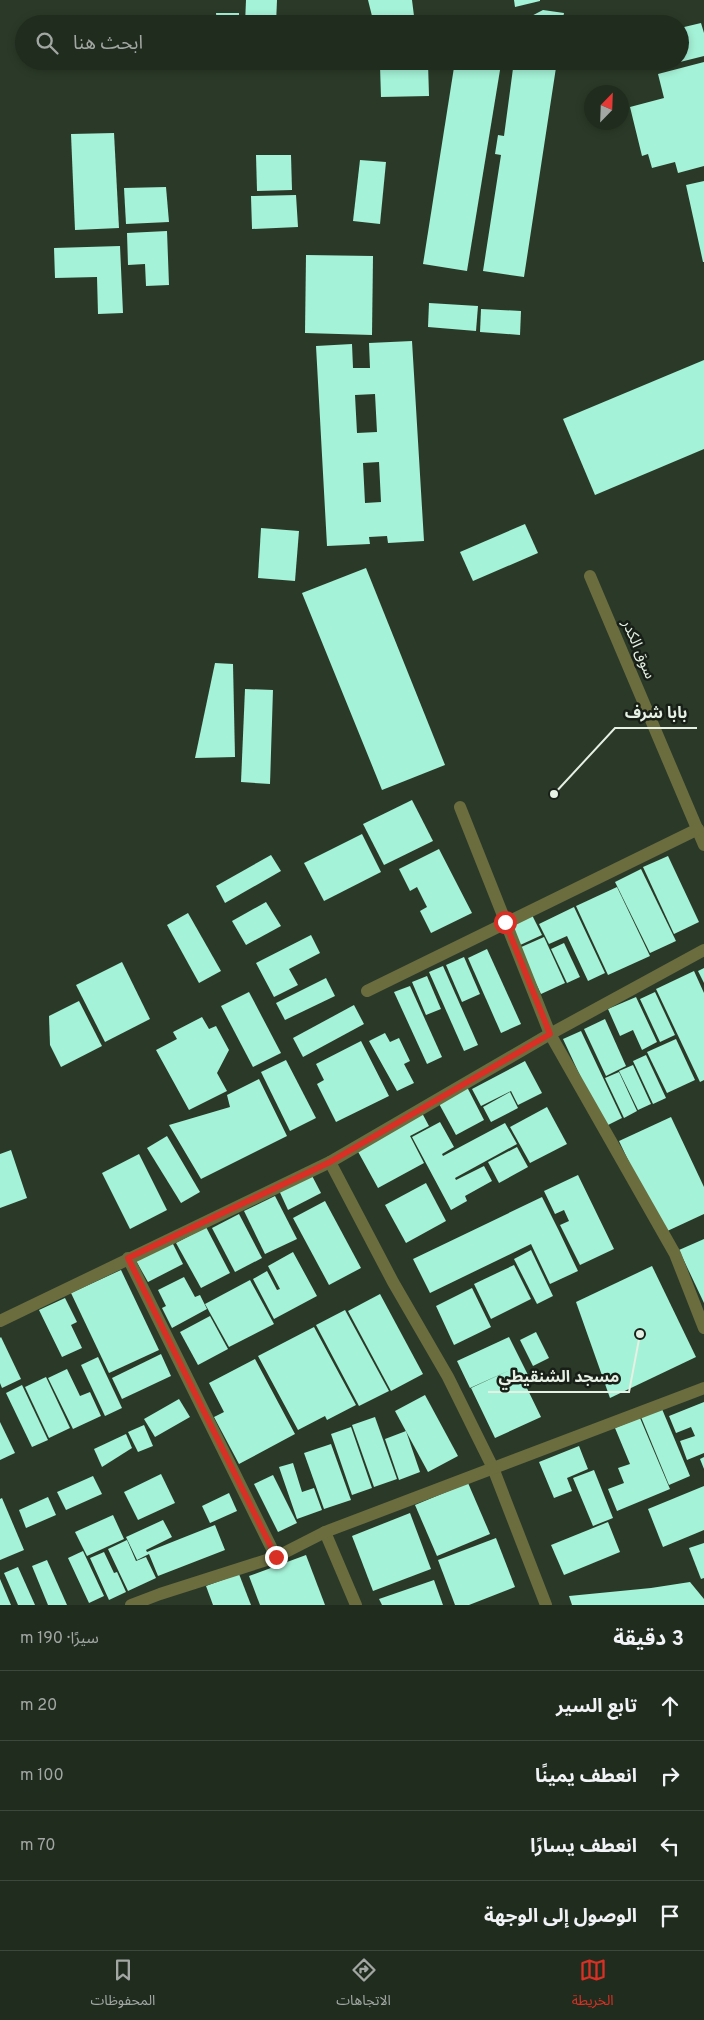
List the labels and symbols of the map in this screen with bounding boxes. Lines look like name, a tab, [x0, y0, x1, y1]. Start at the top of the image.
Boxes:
north arrow	[584, 85, 629, 130]
street label: سوق الكدر	[616, 616, 659, 682]
callout: بابا شرف	[615, 697, 697, 728]
text: بابا شرف	[625, 704, 687, 724]
route start	[494, 911, 517, 934]
callout: مسجد الشنقيطي	[488, 1361, 629, 1392]
text: مسجد الشنقيطي	[499, 1368, 619, 1390]
route end	[265, 1546, 288, 1569]

